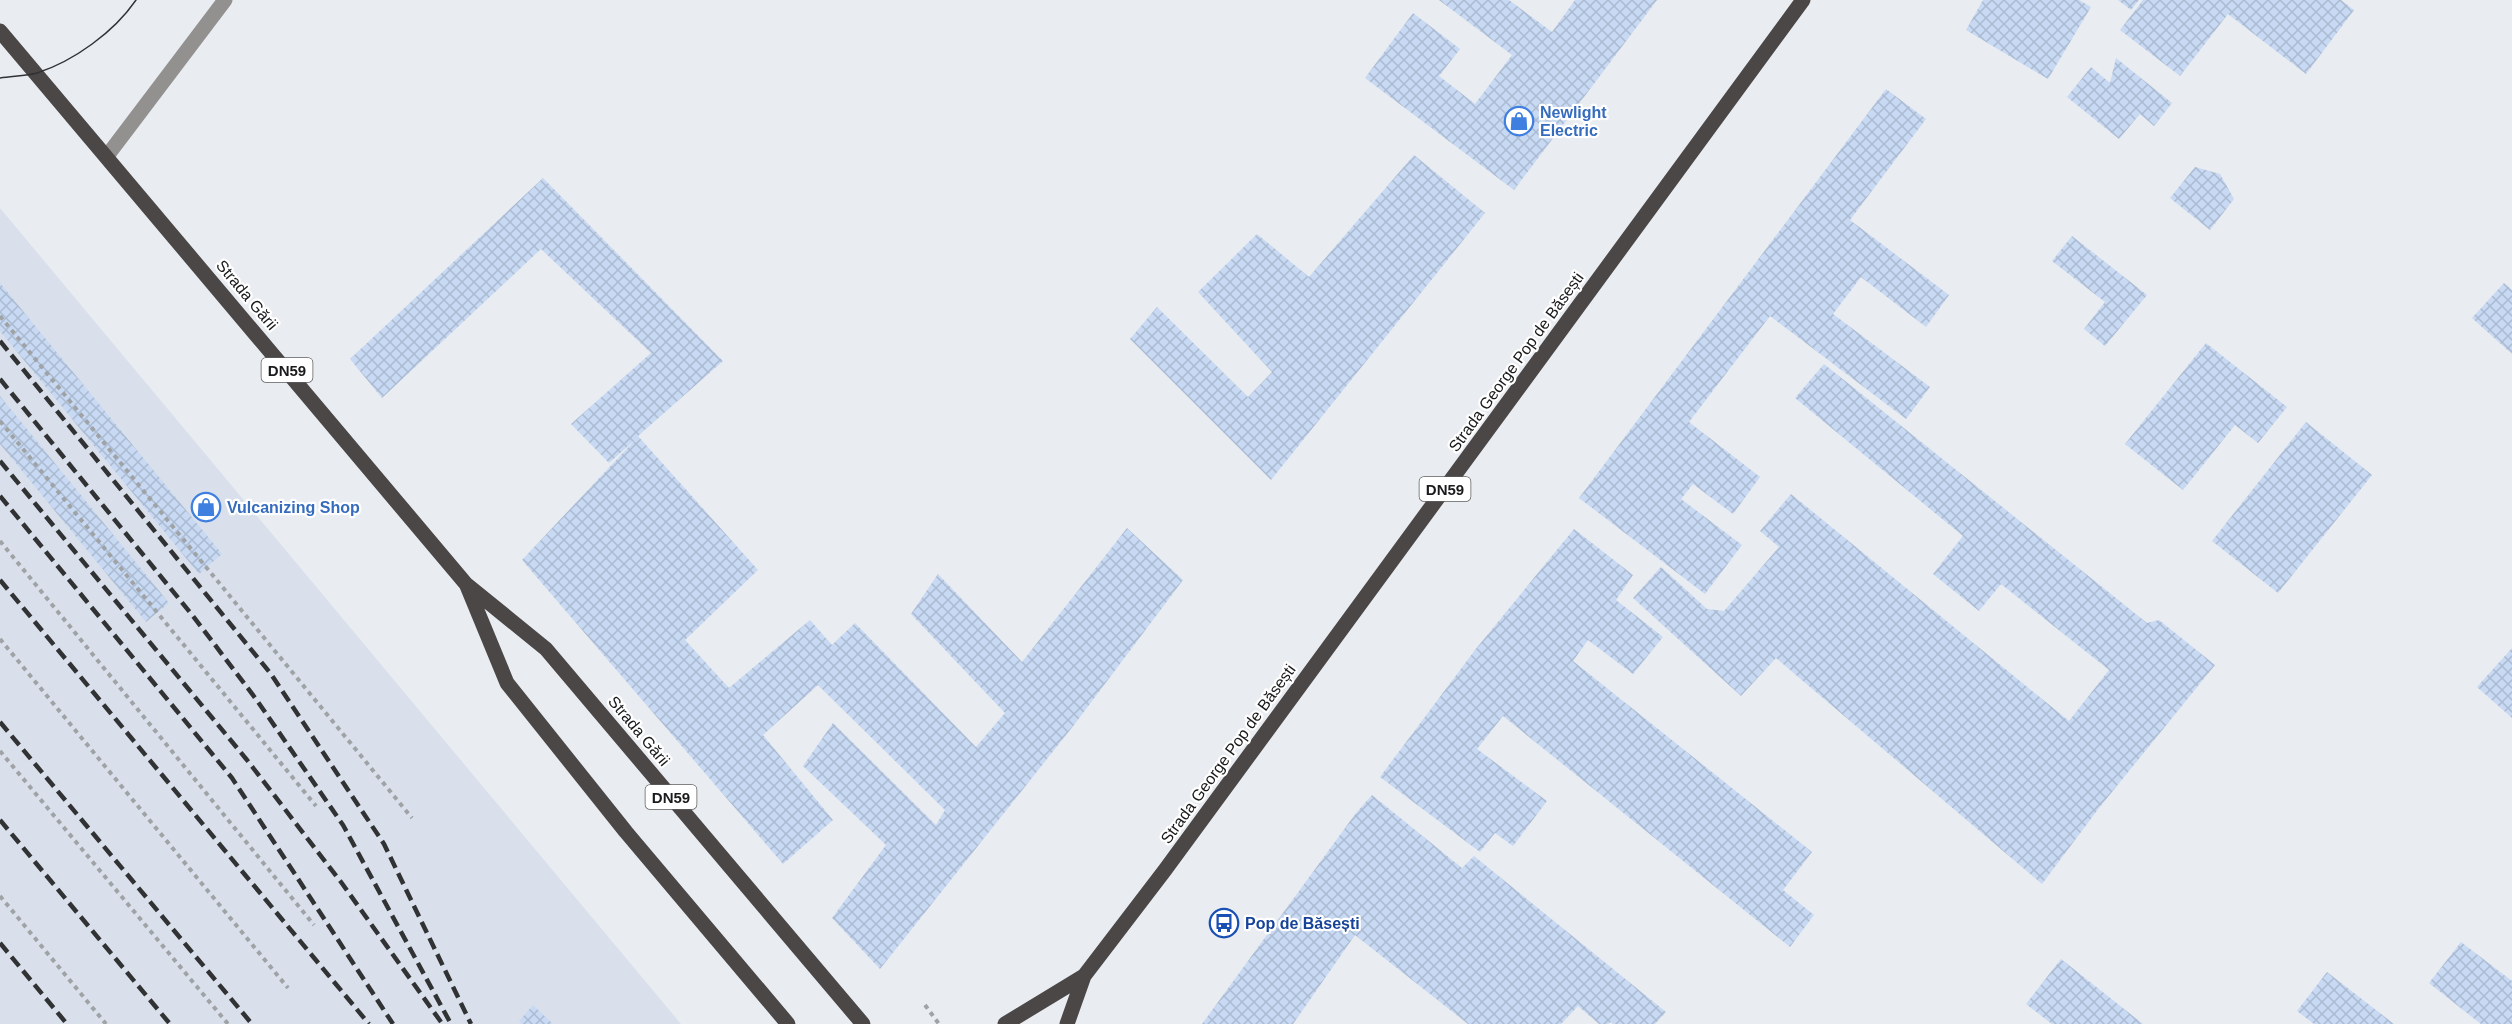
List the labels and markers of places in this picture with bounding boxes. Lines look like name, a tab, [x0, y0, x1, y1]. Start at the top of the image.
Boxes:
place label: Newlight Electric	[1540, 104, 1607, 139]
shop icon: Newlight Electric	[1503, 105, 1535, 137]
shop icon: Vulcanizing Shop	[190, 491, 222, 523]
place label: Vulcanizing Shop	[227, 499, 360, 516]
bus stop icon: Pop de Băsești	[1208, 907, 1240, 939]
place label: Pop de Băsești	[1245, 915, 1360, 932]

